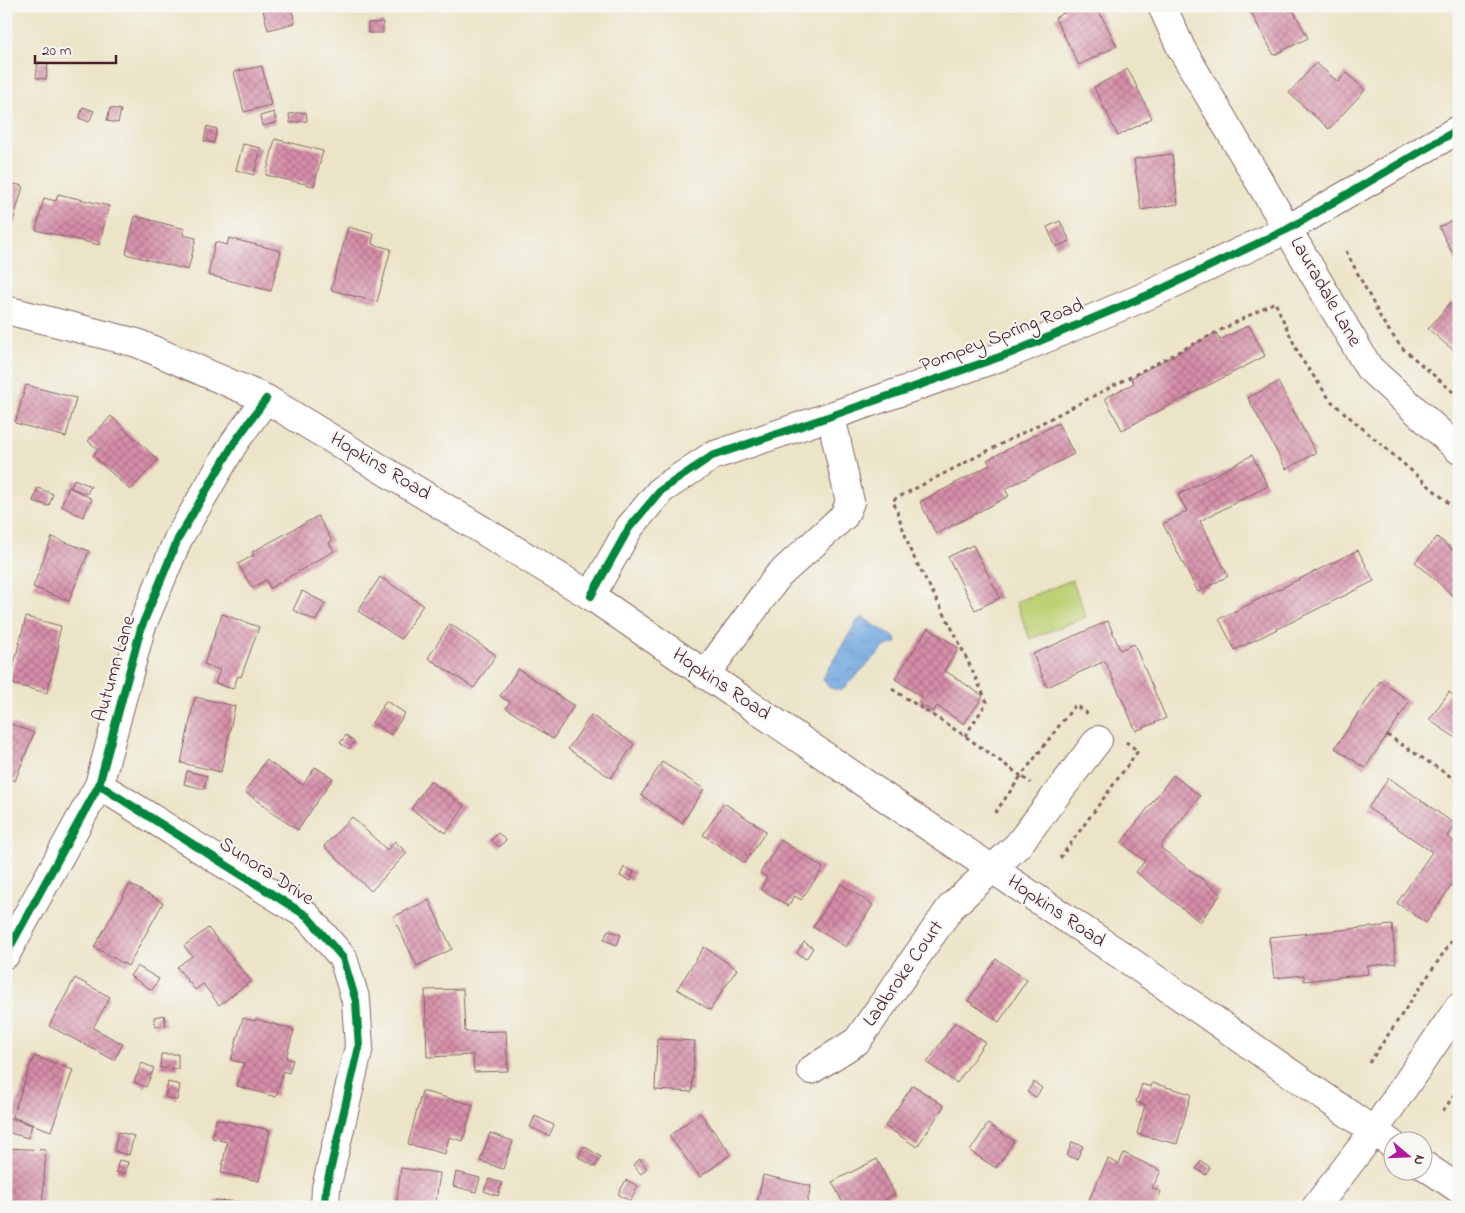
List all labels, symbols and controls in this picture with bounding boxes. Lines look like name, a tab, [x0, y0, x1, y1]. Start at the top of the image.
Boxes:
scale bar	[35, 32, 116, 64]
text: 20 m	[42, 40, 72, 62]
street label: Lauradale Lane	[1282, 232, 1368, 353]
street label: Pompey Spring Road	[916, 291, 1088, 381]
street label: Hopkins Road	[324, 425, 436, 509]
street label: Autumn Lane	[86, 612, 144, 725]
street label: Hopkins Road	[666, 641, 776, 729]
street label: Sunora Drive	[213, 830, 319, 914]
street label: Hopkins Road	[1001, 868, 1111, 956]
street label: Ladbroke Court	[856, 915, 952, 1033]
north arrow	[1382, 1130, 1432, 1180]
text: N	[1407, 1152, 1430, 1168]

